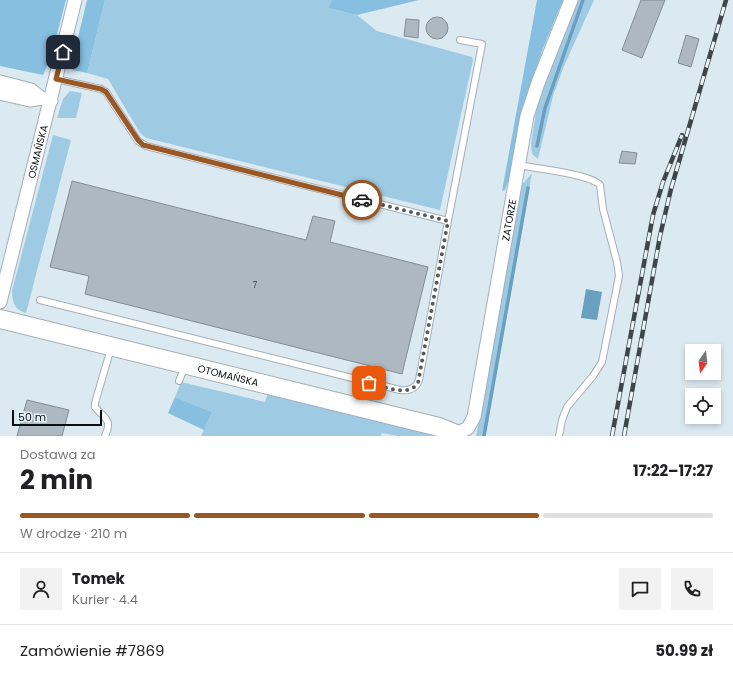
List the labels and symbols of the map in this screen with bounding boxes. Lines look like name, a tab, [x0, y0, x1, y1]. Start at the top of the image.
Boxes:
pin	[46, 35, 80, 69]
street label: OSMAŃSKA	[23, 123, 51, 180]
courier	[342, 180, 382, 220]
street label: ZATORZE	[498, 198, 520, 242]
house number: 7	[253, 280, 258, 291]
north arrow	[685, 344, 721, 380]
street label: OTOMAŃSKA	[196, 360, 260, 390]
pin	[352, 366, 386, 400]
scale bar	[12, 408, 102, 427]

